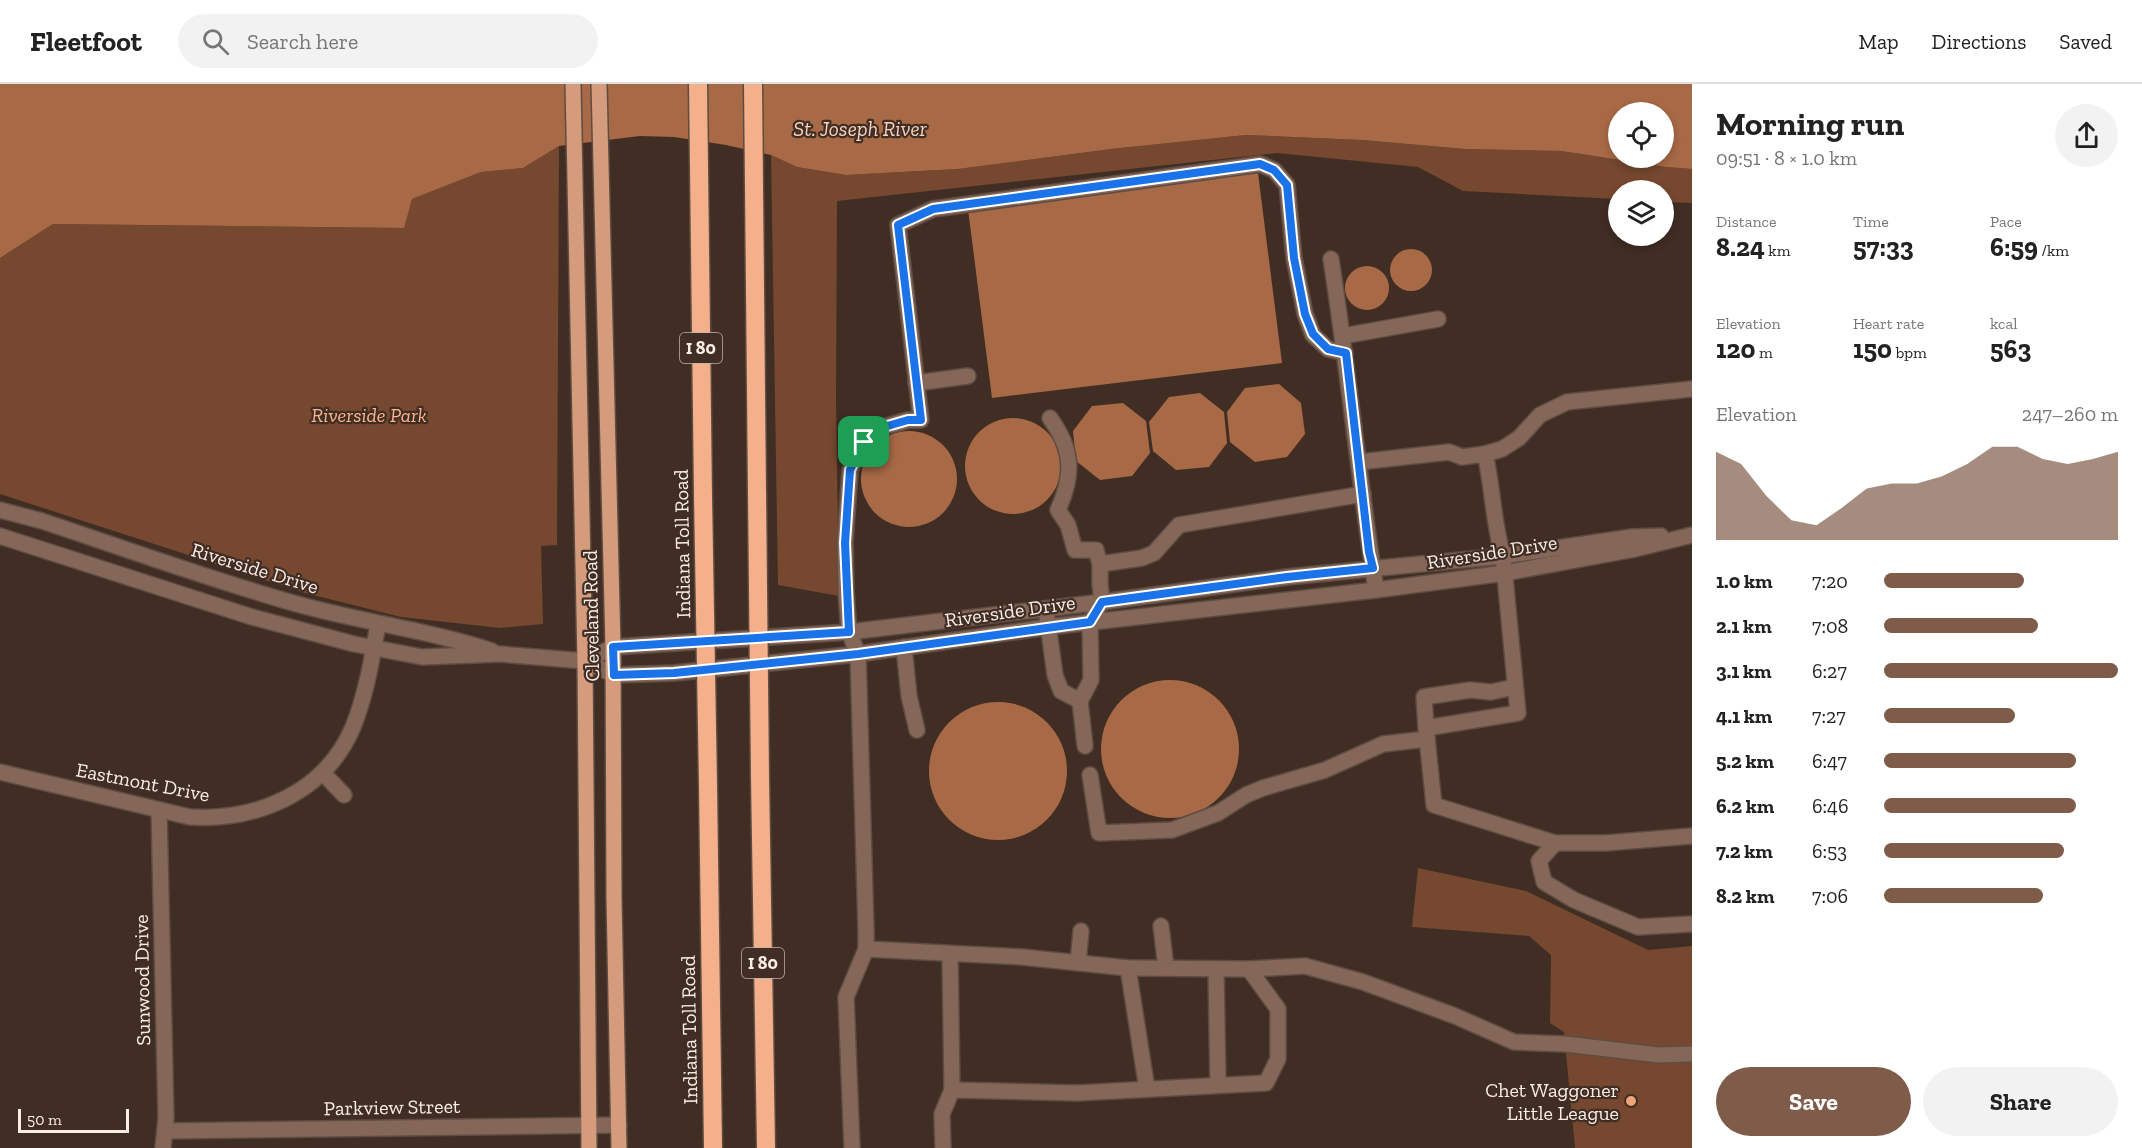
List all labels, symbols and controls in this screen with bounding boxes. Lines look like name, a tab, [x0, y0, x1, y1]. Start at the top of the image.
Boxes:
search box	[178, 14, 598, 68]
text: Fleetfoot	[30, 25, 142, 58]
icon: search	[199, 25, 232, 58]
text: Search here	[247, 28, 358, 55]
text: Map	[1859, 29, 1899, 54]
text: Directions	[1932, 29, 2026, 54]
text: Saved	[2059, 29, 2112, 54]
map controls	[1608, 102, 1674, 246]
button: locate	[1608, 102, 1674, 168]
text: Morning run	[1716, 104, 1904, 143]
button: share	[2055, 104, 2118, 167]
water label: St. Joseph River	[793, 116, 928, 141]
text: 09:51 · 8 × 1.0 km	[1716, 146, 1857, 170]
button: layers	[1608, 180, 1674, 246]
text: Distance	[1716, 212, 1777, 231]
text: Time	[1853, 212, 1889, 231]
text: Pace	[1990, 212, 2022, 231]
text: 8.24	[1716, 231, 1765, 263]
text: 57:33	[1853, 231, 1914, 263]
text: 6:59	[1990, 231, 2038, 263]
text: km	[1765, 241, 1791, 260]
text: /km	[2038, 241, 2069, 260]
text: Elevation	[1716, 314, 1781, 333]
text: Heart rate	[1853, 314, 1924, 333]
text: kcal	[1990, 314, 2017, 333]
road number: I 80	[680, 333, 722, 363]
text: 120	[1716, 333, 1755, 365]
text: 150	[1853, 333, 1892, 365]
text: 563	[1990, 333, 2031, 365]
text: m	[1755, 343, 1773, 362]
text: bpm	[1892, 343, 1927, 362]
text: Elevation	[1716, 402, 1797, 426]
text: 247–260 m	[2022, 402, 2118, 426]
park label: Riverside Park	[311, 403, 427, 427]
pin	[838, 416, 889, 467]
icon: arrive	[847, 425, 880, 458]
street label: Indiana Toll Road	[669, 469, 695, 619]
street label: Riverside Drive	[1425, 530, 1559, 574]
street label: Riverside Drive	[189, 537, 321, 599]
street label: Cleveland Road	[578, 550, 604, 682]
text: 1.0 km	[1716, 569, 1772, 593]
text: 7:20	[1812, 569, 1848, 593]
street label: Riverside Drive	[943, 590, 1077, 632]
text: 2.1 km	[1716, 614, 1772, 638]
text: 7:08	[1812, 614, 1848, 638]
text: 3.1 km	[1716, 659, 1772, 683]
text: 6:27	[1812, 659, 1847, 683]
text: 4.1 km	[1716, 704, 1772, 728]
text: 7:27	[1812, 704, 1846, 728]
text: 5.2 km	[1716, 749, 1774, 773]
text: 6:47	[1812, 749, 1847, 773]
street label: Eastmont Drive	[74, 757, 212, 807]
text: 6.2 km	[1716, 794, 1774, 818]
text: 6:46	[1812, 794, 1849, 818]
text: 7.2 km	[1716, 839, 1773, 863]
text: 6:53	[1812, 839, 1847, 863]
text: 8.2 km	[1716, 884, 1774, 908]
text: 7:06	[1812, 884, 1848, 908]
street label: Sunwood Drive	[129, 914, 155, 1046]
road number: I 80	[742, 948, 784, 978]
street label: Indiana Toll Road	[676, 955, 702, 1105]
button: Save	[1716, 1067, 1911, 1136]
button: Share	[1923, 1067, 2118, 1136]
place label: Chet Waggoner Little League	[1485, 1078, 1619, 1125]
street label: Parkview Street	[323, 1094, 461, 1120]
marker: Chet Waggoner Little League	[1624, 1094, 1638, 1108]
scale bar	[18, 1106, 129, 1134]
text: 50 m	[27, 1110, 62, 1129]

